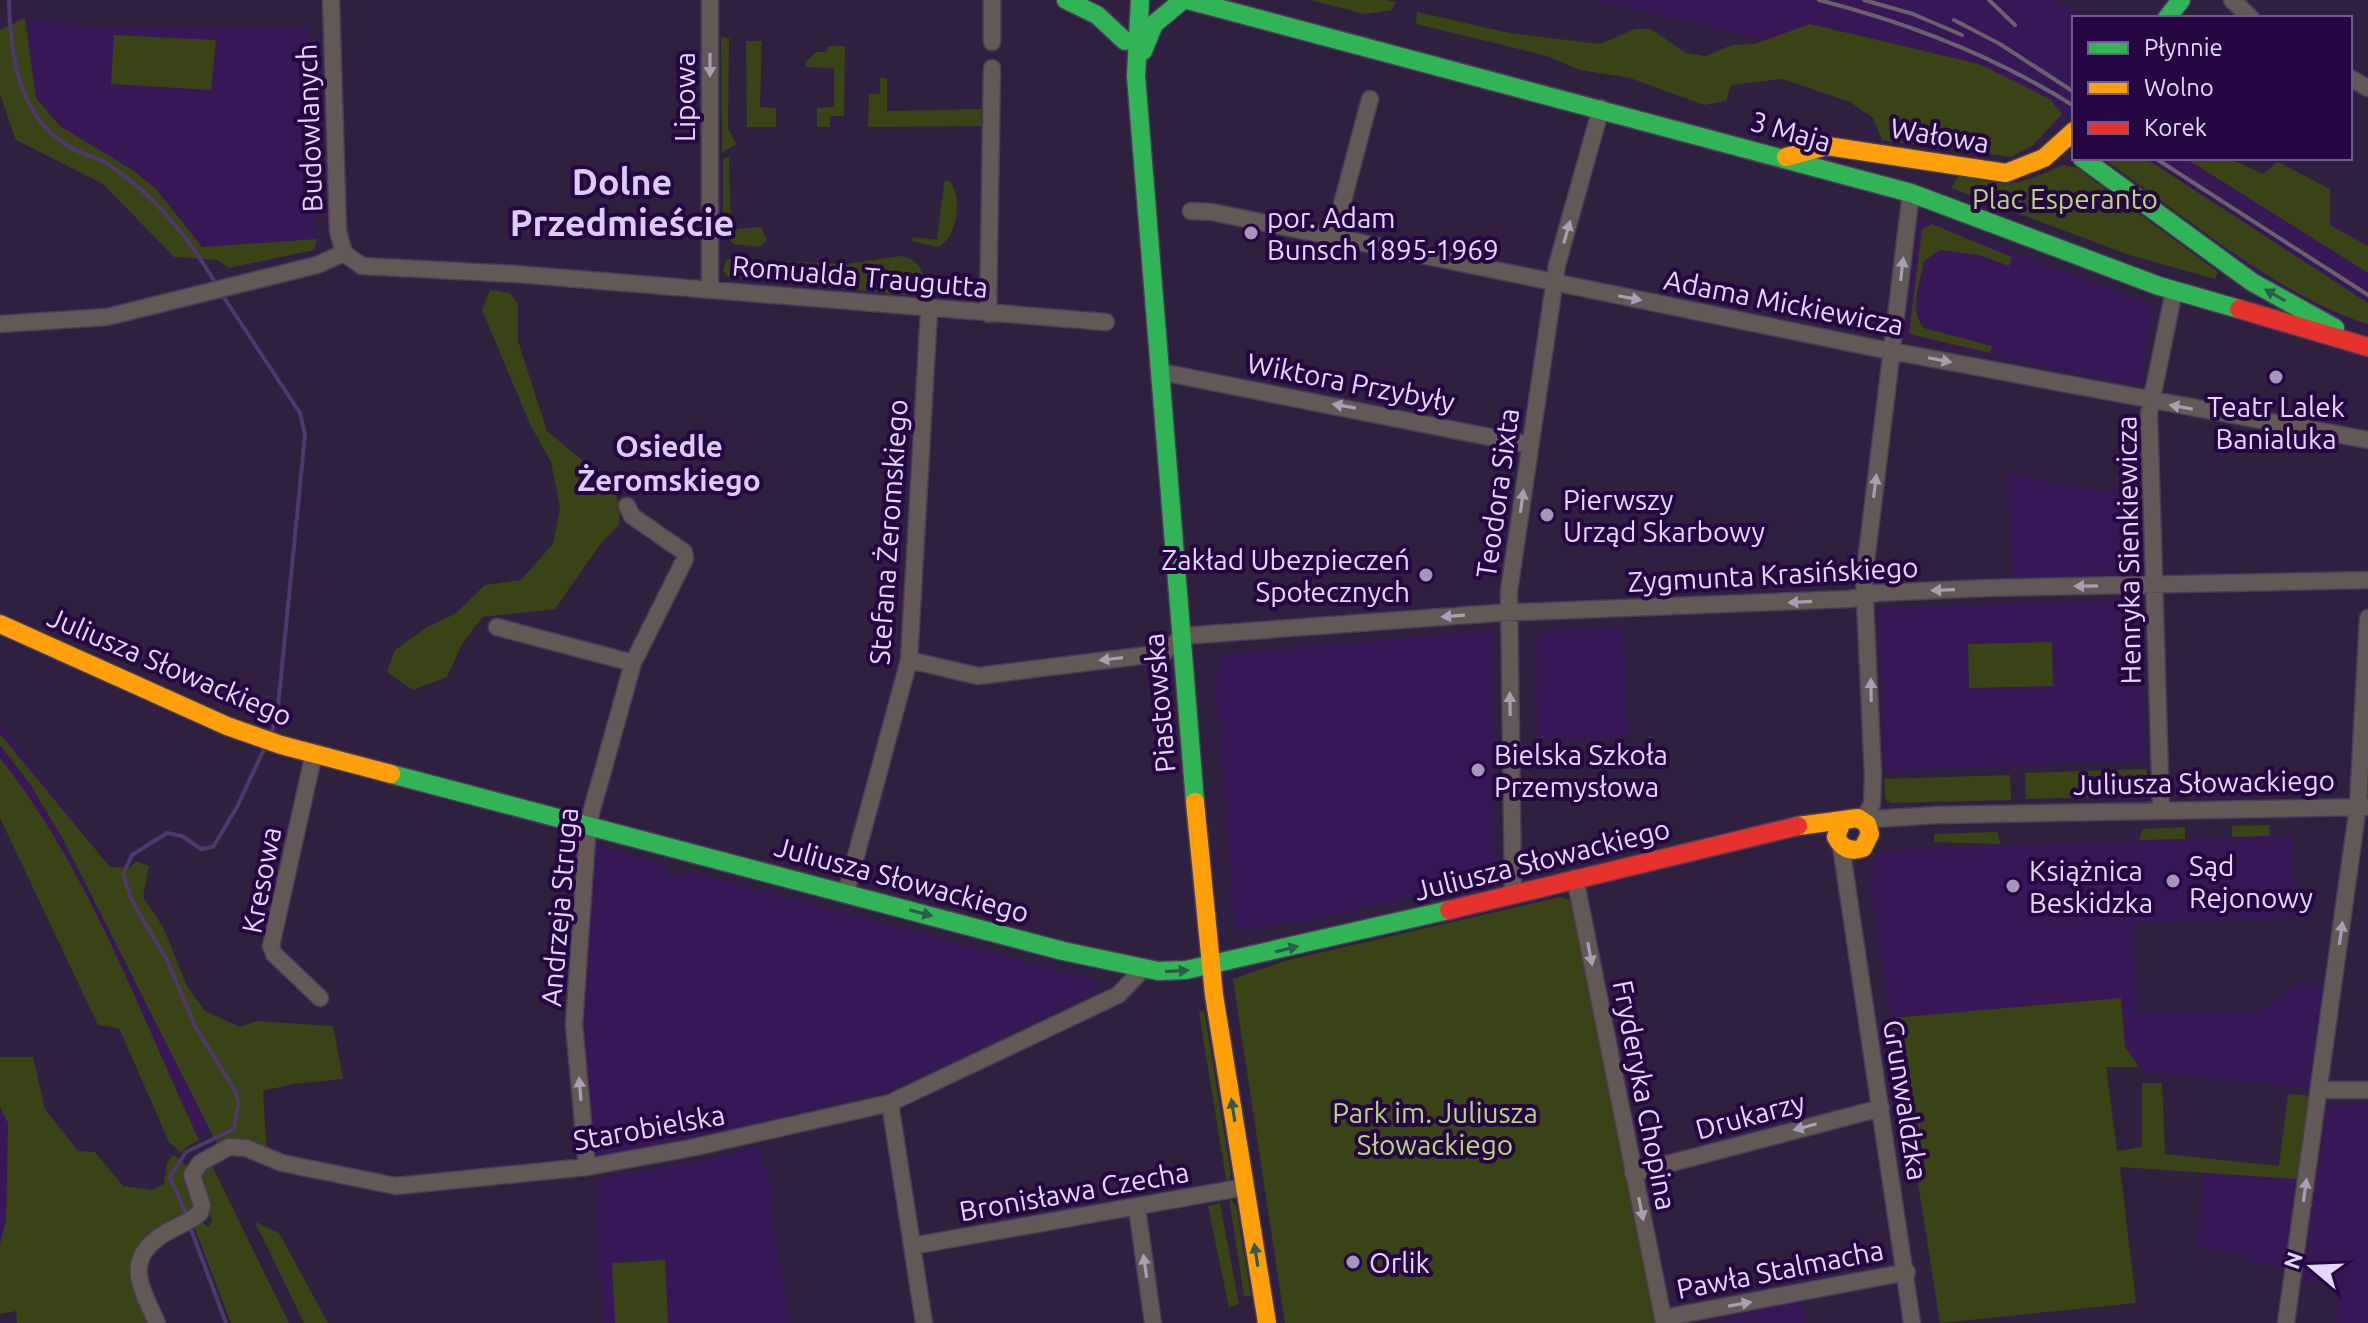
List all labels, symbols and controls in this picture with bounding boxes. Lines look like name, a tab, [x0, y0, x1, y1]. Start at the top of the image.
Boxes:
legend	[2072, 16, 2352, 160]
text: Płynnie	[2144, 34, 2223, 61]
street label: Budowlanych	[291, 43, 327, 213]
street label: Lipowa	[669, 52, 700, 142]
one-way arrow	[704, 53, 716, 78]
text: Wolno	[2144, 74, 2214, 101]
street label: 3 Maja	[1747, 105, 1835, 157]
street label: Wałowa	[1888, 112, 1992, 158]
text: Korek	[2144, 114, 2207, 141]
district label: Dolne Przedmieście	[510, 161, 734, 243]
park label: Plac Esperanto	[1972, 183, 2158, 214]
place label: por. Adam Bunsch 1895-1969	[1267, 202, 1499, 265]
one-way arrow	[1561, 219, 1573, 244]
marker: por. Adam Bunsch 1895-1969	[1242, 224, 1260, 242]
street label: Romualda Traugutta	[731, 249, 989, 303]
one-way arrow	[1896, 256, 1909, 281]
street label: Adama Mickiewicza	[1662, 264, 1906, 340]
one-way arrow	[2264, 288, 2287, 302]
one-way arrow	[1618, 293, 1643, 305]
street label: Wiktora Przybyły	[1245, 347, 1457, 417]
one-way arrow	[1928, 354, 1953, 366]
marker: Teatr Lalek Banialuka	[2267, 368, 2285, 386]
place label: Teatr Lalek Banialuka	[2207, 391, 2345, 454]
street label: Stefana Żeromskiego	[863, 398, 913, 666]
one-way arrow	[1331, 400, 1356, 412]
one-way arrow	[2168, 400, 2193, 412]
street label: Teodora Sixta	[1470, 406, 1524, 580]
street label: Henryka Sienkiewicza	[2110, 415, 2146, 685]
district label: Osiedle Żeromskiego	[577, 429, 761, 497]
one-way arrow	[1868, 473, 1881, 498]
place label: Pierwszy Urząd Skarbowy	[1563, 484, 1765, 547]
one-way arrow	[1516, 488, 1529, 513]
marker: Pierwszy Urząd Skarbowy	[1538, 506, 1556, 524]
place label: Zakład Ubezpieczeń Społecznych	[1161, 544, 1410, 607]
street label: Zygmunta Krasińskiego	[1627, 551, 1919, 597]
marker: Zakład Ubezpieczeń Społecznych	[1417, 566, 1435, 584]
one-way arrow	[2073, 579, 2098, 592]
one-way arrow	[1930, 583, 1955, 596]
one-way arrow	[1787, 595, 1812, 608]
street label: Juliusza Słowackiego	[43, 601, 297, 731]
one-way arrow	[1440, 610, 1465, 623]
street label: Piastowska	[1137, 632, 1181, 774]
one-way arrow	[1099, 653, 1124, 666]
one-way arrow	[1865, 677, 1877, 702]
one-way arrow	[1503, 691, 1516, 716]
place label: Bielska Szkoła Przemysłowa	[1494, 739, 1668, 802]
marker: Bielska Szkoła Przemysłowa	[1469, 761, 1487, 779]
street label: Juliusza Słowackiego	[2073, 764, 2335, 800]
street label: Andrzeja Struga	[535, 806, 583, 1008]
street label: Juliusza Słowackiego	[1411, 812, 1673, 906]
street label: Kresowa	[236, 824, 286, 936]
street label: Juliusza Słowackiego	[771, 830, 1033, 928]
place label: Sąd Rejonowy	[2189, 850, 2313, 913]
place label: Książnica Beskidzka	[2029, 855, 2153, 918]
marker: Sąd Rejonowy	[2164, 872, 2182, 890]
marker: Książnica Beskidzka	[2004, 877, 2022, 895]
one-way arrow	[909, 907, 934, 919]
one-way arrow	[2335, 920, 2348, 945]
one-way arrow	[1275, 942, 1300, 954]
one-way arrow	[1584, 942, 1597, 967]
one-way arrow	[1165, 964, 1190, 977]
street label: Fryderyka Chopina	[1608, 977, 1682, 1213]
street label: Grunwaldzka	[1878, 1017, 1934, 1183]
one-way arrow	[573, 1076, 586, 1101]
street label: Drukarzy	[1692, 1086, 1808, 1144]
one-way arrow	[1226, 1097, 1239, 1122]
park label: Park im. Juliusza Słowackiego	[1332, 1097, 1538, 1160]
street label: Starobielska	[571, 1098, 727, 1156]
one-way arrow	[1792, 1122, 1817, 1134]
street label: Bronisława Czecha	[957, 1156, 1191, 1226]
one-way arrow	[2299, 1177, 2312, 1202]
one-way arrow	[1635, 1197, 1648, 1222]
north arrow	[2272, 1227, 2352, 1307]
street label: Pawła Stalmacha	[1674, 1234, 1886, 1304]
one-way arrow	[1249, 1242, 1262, 1267]
place label: Orlik	[1369, 1247, 1430, 1278]
text: N	[2278, 1248, 2307, 1272]
one-way arrow	[1138, 1253, 1151, 1278]
marker: Orlik	[1344, 1253, 1362, 1271]
one-way arrow	[1727, 1297, 1752, 1309]

